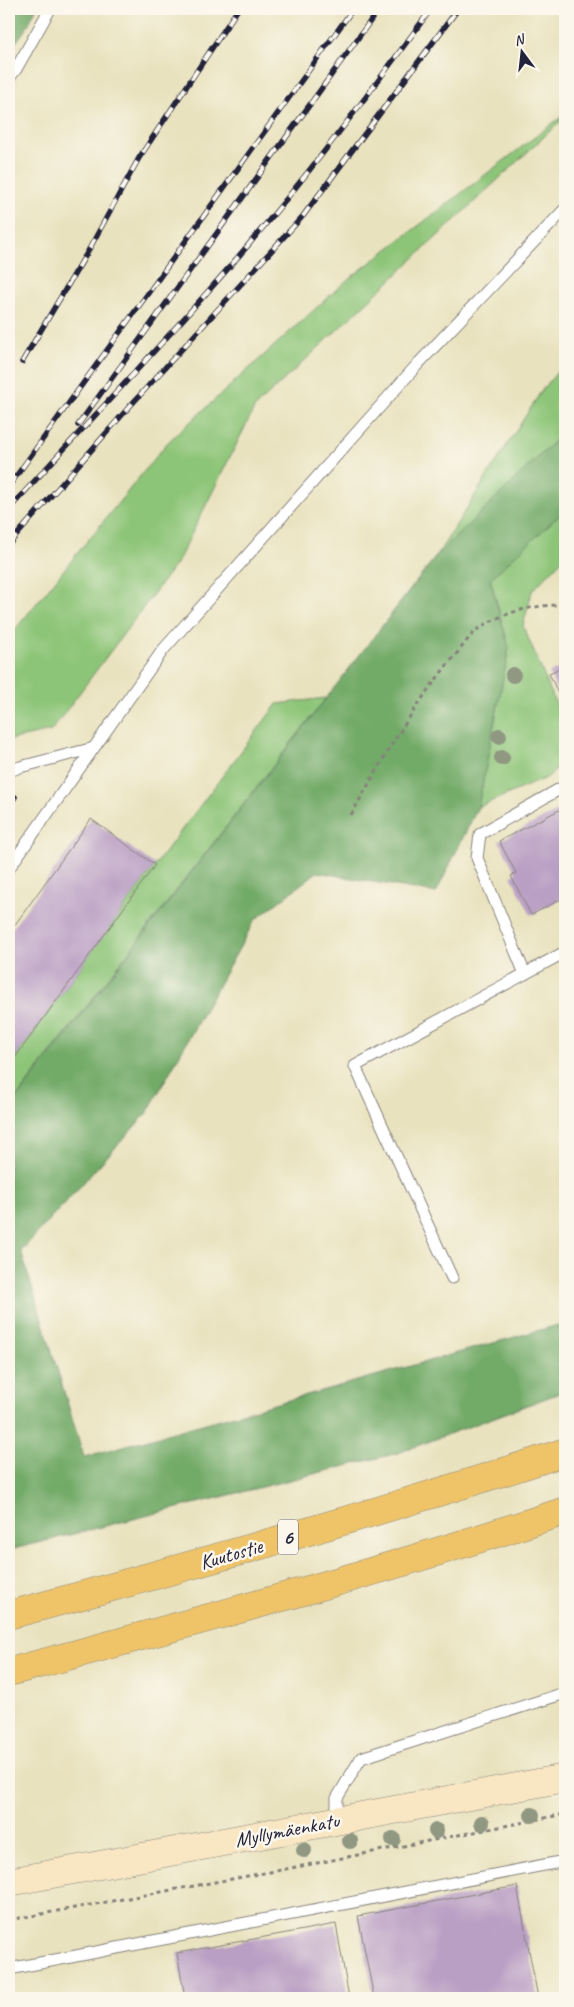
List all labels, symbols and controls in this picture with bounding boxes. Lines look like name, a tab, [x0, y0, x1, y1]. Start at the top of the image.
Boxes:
north arrow	[496, 28, 546, 78]
text: N	[512, 30, 527, 49]
road number: 6	[278, 1520, 298, 1554]
street label: Kuutostie	[197, 1532, 266, 1575]
street label: Myllymäenkatu	[233, 1807, 342, 1853]

